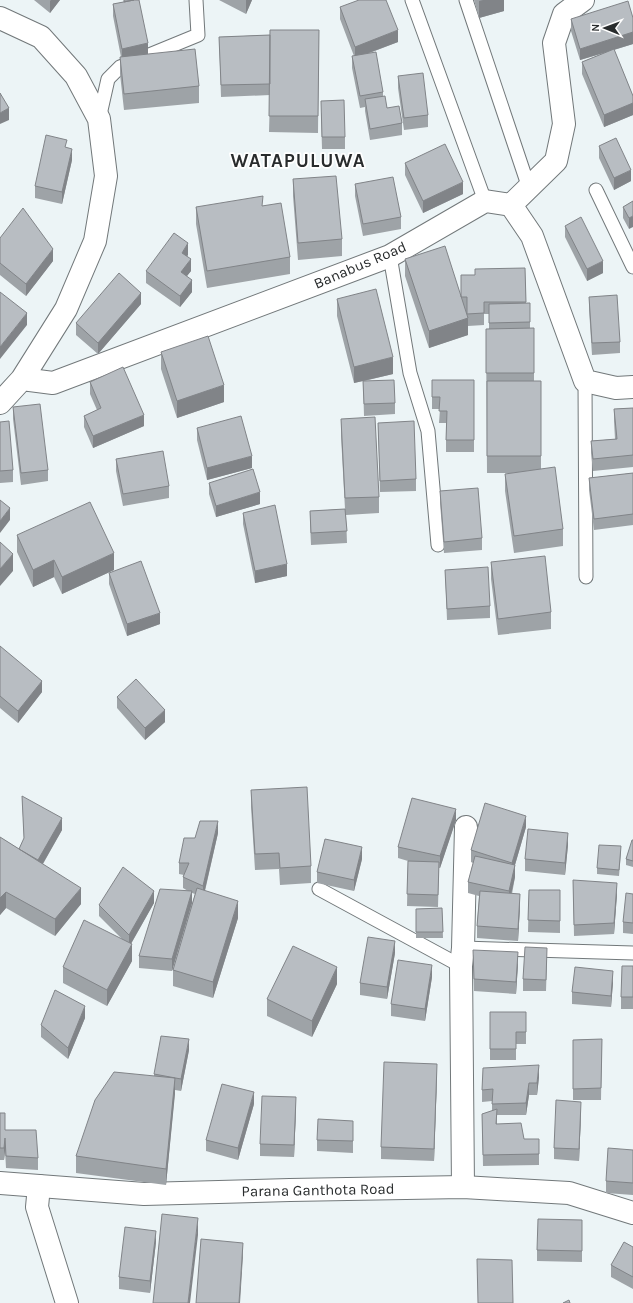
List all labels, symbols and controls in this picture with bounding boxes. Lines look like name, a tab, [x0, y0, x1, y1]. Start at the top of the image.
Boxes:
north arrow	[585, 8, 625, 48]
text: N	[589, 24, 602, 32]
district label: WATAPULUWA	[230, 150, 366, 172]
street label: Banabus Road	[311, 237, 409, 293]
street label: Parana Ganthota Road	[241, 1180, 395, 1200]

